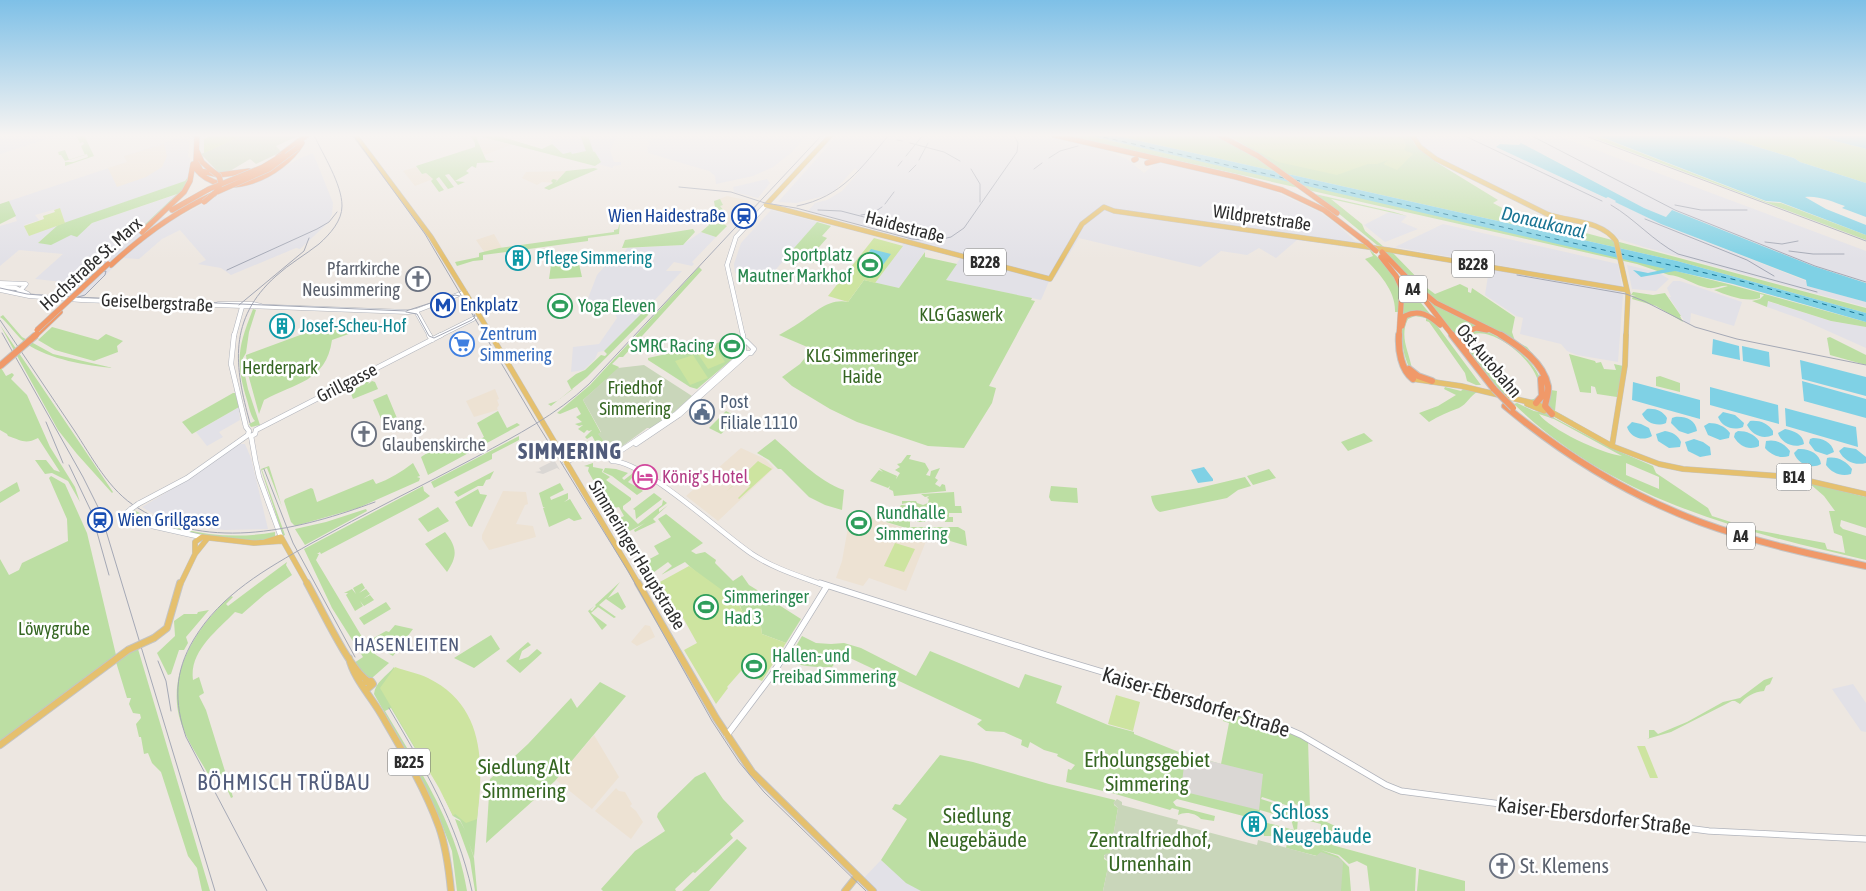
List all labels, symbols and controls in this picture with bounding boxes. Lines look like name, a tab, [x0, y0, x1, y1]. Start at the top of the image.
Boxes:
street label: Wildpretstraße	[1212, 200, 1313, 235]
water label: Donaukanal	[1499, 202, 1589, 242]
station icon: Wien Haidestraße	[731, 203, 757, 229]
place label: Wien Haidestraße	[608, 205, 726, 226]
street label: Haidestraße	[863, 206, 947, 247]
street label: Hochstraße St. Marx	[35, 212, 146, 315]
place label: Sportplatz Mautner Markhof	[737, 244, 853, 286]
building icon: Pflege Simmering	[505, 245, 531, 271]
place label: Pflege Simmering	[536, 247, 653, 268]
road number: B228	[964, 248, 1006, 276]
road number: B228	[1452, 250, 1494, 278]
sports icon: Sportplatz Mautner Markhof	[857, 252, 883, 278]
place label: Pfarrkirche Neusimmering	[302, 258, 400, 300]
church icon: Pfarrkirche Neusimmering	[405, 266, 431, 292]
road number: A4	[1399, 276, 1427, 302]
street label: Geiselbergstraße	[101, 289, 213, 316]
metro station icon: Enkplatz	[430, 292, 456, 318]
sports icon: Yoga Eleven	[547, 293, 573, 319]
place label: Enkplatz	[460, 294, 518, 315]
place label: Yoga Eleven	[578, 295, 656, 316]
park label: KLG Gaswerk	[919, 304, 1003, 325]
building icon: Josef-Scheu-Hof	[269, 313, 295, 339]
place label: Josef-Scheu-Hof	[300, 315, 406, 336]
street label: Ost Autobahn	[1452, 320, 1526, 402]
place label: Zentrum Simmering	[480, 323, 552, 365]
supermarket icon: Zentrum Simmering	[449, 331, 475, 357]
sports icon: SMRC Racing	[719, 333, 745, 359]
place label: SMRC Racing	[630, 335, 714, 356]
park label: KLG Simmeringer Haide	[806, 345, 919, 387]
park label: Herderpark	[242, 357, 318, 378]
street label: Grillgasse	[313, 358, 380, 407]
park label: Friedhof Simmering	[599, 377, 671, 419]
place label: Post Filiale 1110	[720, 391, 798, 433]
public building icon: Post Filiale 1110	[689, 399, 715, 425]
place label: Evang. Glaubenskirche	[382, 413, 486, 455]
church icon: Evang. Glaubenskirche	[351, 421, 377, 447]
district label: SIMMERING	[518, 438, 622, 464]
hotel icon: König's Hotel	[632, 464, 658, 490]
road number: B14	[1776, 464, 1812, 491]
place label: König's Hotel	[662, 466, 748, 487]
street label: Simmeringer Hauptstraße	[585, 476, 690, 633]
place label: Rundhalle Simmering	[876, 502, 948, 544]
station icon: Wien Grillgasse	[87, 507, 113, 533]
place label: Wien Grillgasse	[118, 509, 219, 530]
sports icon: Rundhalle Simmering	[846, 510, 872, 536]
road number: A4	[1727, 522, 1755, 550]
place label: Simmeringer Had 3	[724, 586, 810, 628]
sports icon: Simmeringer Had 3	[693, 594, 719, 620]
park label: Löwygrube	[18, 618, 90, 639]
district label: HASENLEITEN	[354, 633, 460, 655]
place label: Hallen- und Freibad Simmering	[772, 645, 896, 687]
sports icon: Hallen- und Freibad Simmering	[741, 653, 767, 679]
street label: Kaiser-Ebersdorfer Straße	[1100, 661, 1293, 741]
park label: Erholungsgebiet Simmering	[1084, 747, 1210, 795]
road number: B225	[388, 749, 430, 776]
park label: Siedlung Alt Simmering	[478, 754, 570, 802]
district label: BÖHMISCH TRÜBAU	[197, 769, 371, 795]
street label: Kaiser-Ebersdorfer Straße	[1496, 791, 1692, 839]
place label: Schloss Neugebäude	[1272, 799, 1372, 847]
park label: Siedlung Neugebäude	[927, 803, 1027, 851]
building icon: Schloss Neugebäude	[1241, 811, 1267, 837]
park label: Zentralfriedhof, Urnenhain	[1089, 827, 1211, 875]
church icon: St. Klemens	[1489, 853, 1515, 879]
place label: St. Klemens	[1520, 853, 1609, 877]

